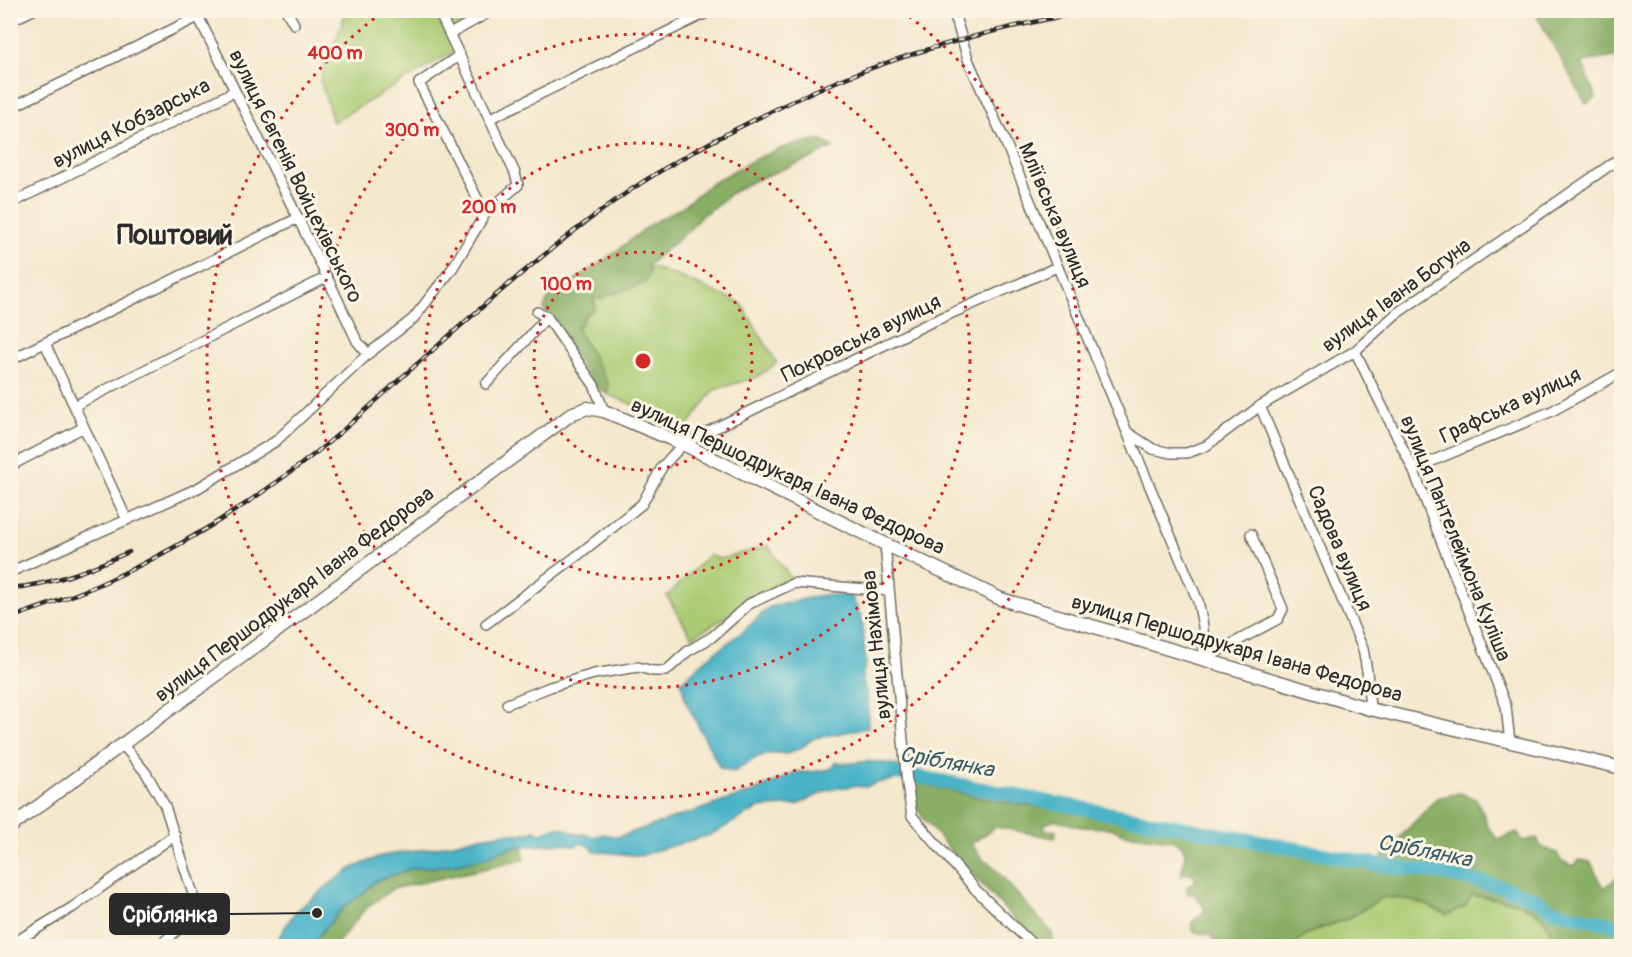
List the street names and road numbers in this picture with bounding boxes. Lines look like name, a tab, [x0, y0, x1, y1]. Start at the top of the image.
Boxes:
street label: вулиця Євгенія Войцехівського	[222, 45, 369, 307]
street label: вулиця Кобзарська	[48, 72, 215, 175]
street label: Мліївська вулиця	[1012, 138, 1097, 292]
street label: вулиця Івана Богуна	[1316, 232, 1476, 359]
street label: Покровська вулиця	[777, 288, 946, 389]
street label: Графська вулиця	[1435, 361, 1585, 450]
street label: вулиця Першодрукаря Івана Федорова	[627, 392, 949, 561]
street label: вулиця Пантелеймона Куліша	[1394, 411, 1517, 665]
street label: вулиця Першодрукаря Івана Федорова	[149, 480, 439, 708]
street label: Садова вулиця	[1301, 481, 1378, 615]
street label: вулиця Нахімова	[855, 569, 898, 721]
street label: вулиця Першодрукаря Івана Федорова	[1068, 588, 1405, 709]

